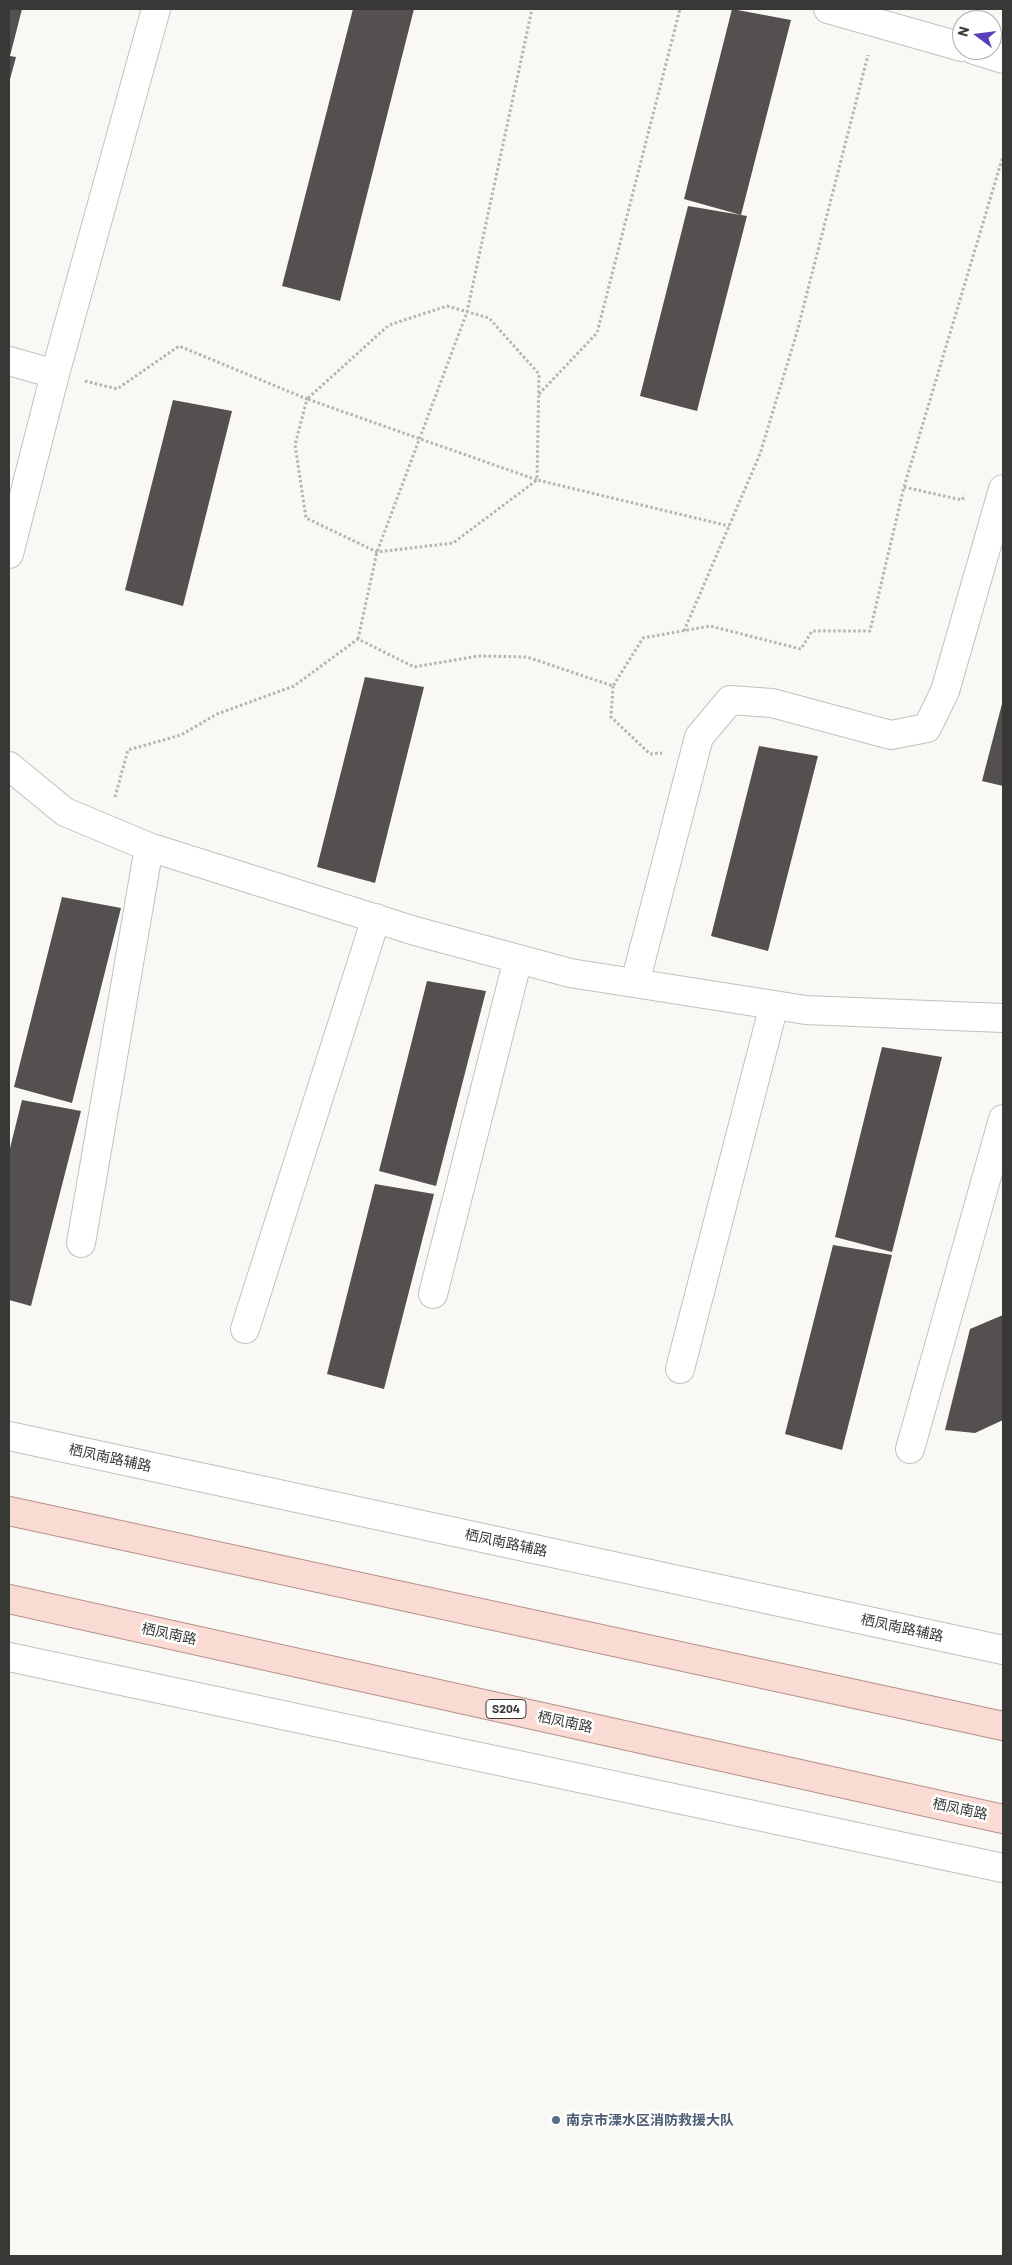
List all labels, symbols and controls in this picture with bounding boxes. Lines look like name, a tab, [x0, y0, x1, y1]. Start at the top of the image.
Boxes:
north arrow	[952, 10, 1002, 60]
text: N	[954, 25, 972, 38]
street label: 栖凤南路辅路	[67, 1441, 153, 1475]
street label: 栖凤南路辅路	[463, 1526, 549, 1560]
street label: 栖凤南路辅路	[859, 1611, 945, 1645]
street label: 栖凤南路	[140, 1620, 198, 1648]
road number: S204	[486, 1700, 526, 1718]
street label: 栖凤南路	[536, 1708, 594, 1736]
street label: 栖凤南路	[931, 1795, 989, 1823]
place label: 南京市溧水区消防救援大队	[566, 2112, 734, 2128]
marker: 南京市溧水区消防救援大队	[550, 2114, 562, 2126]

